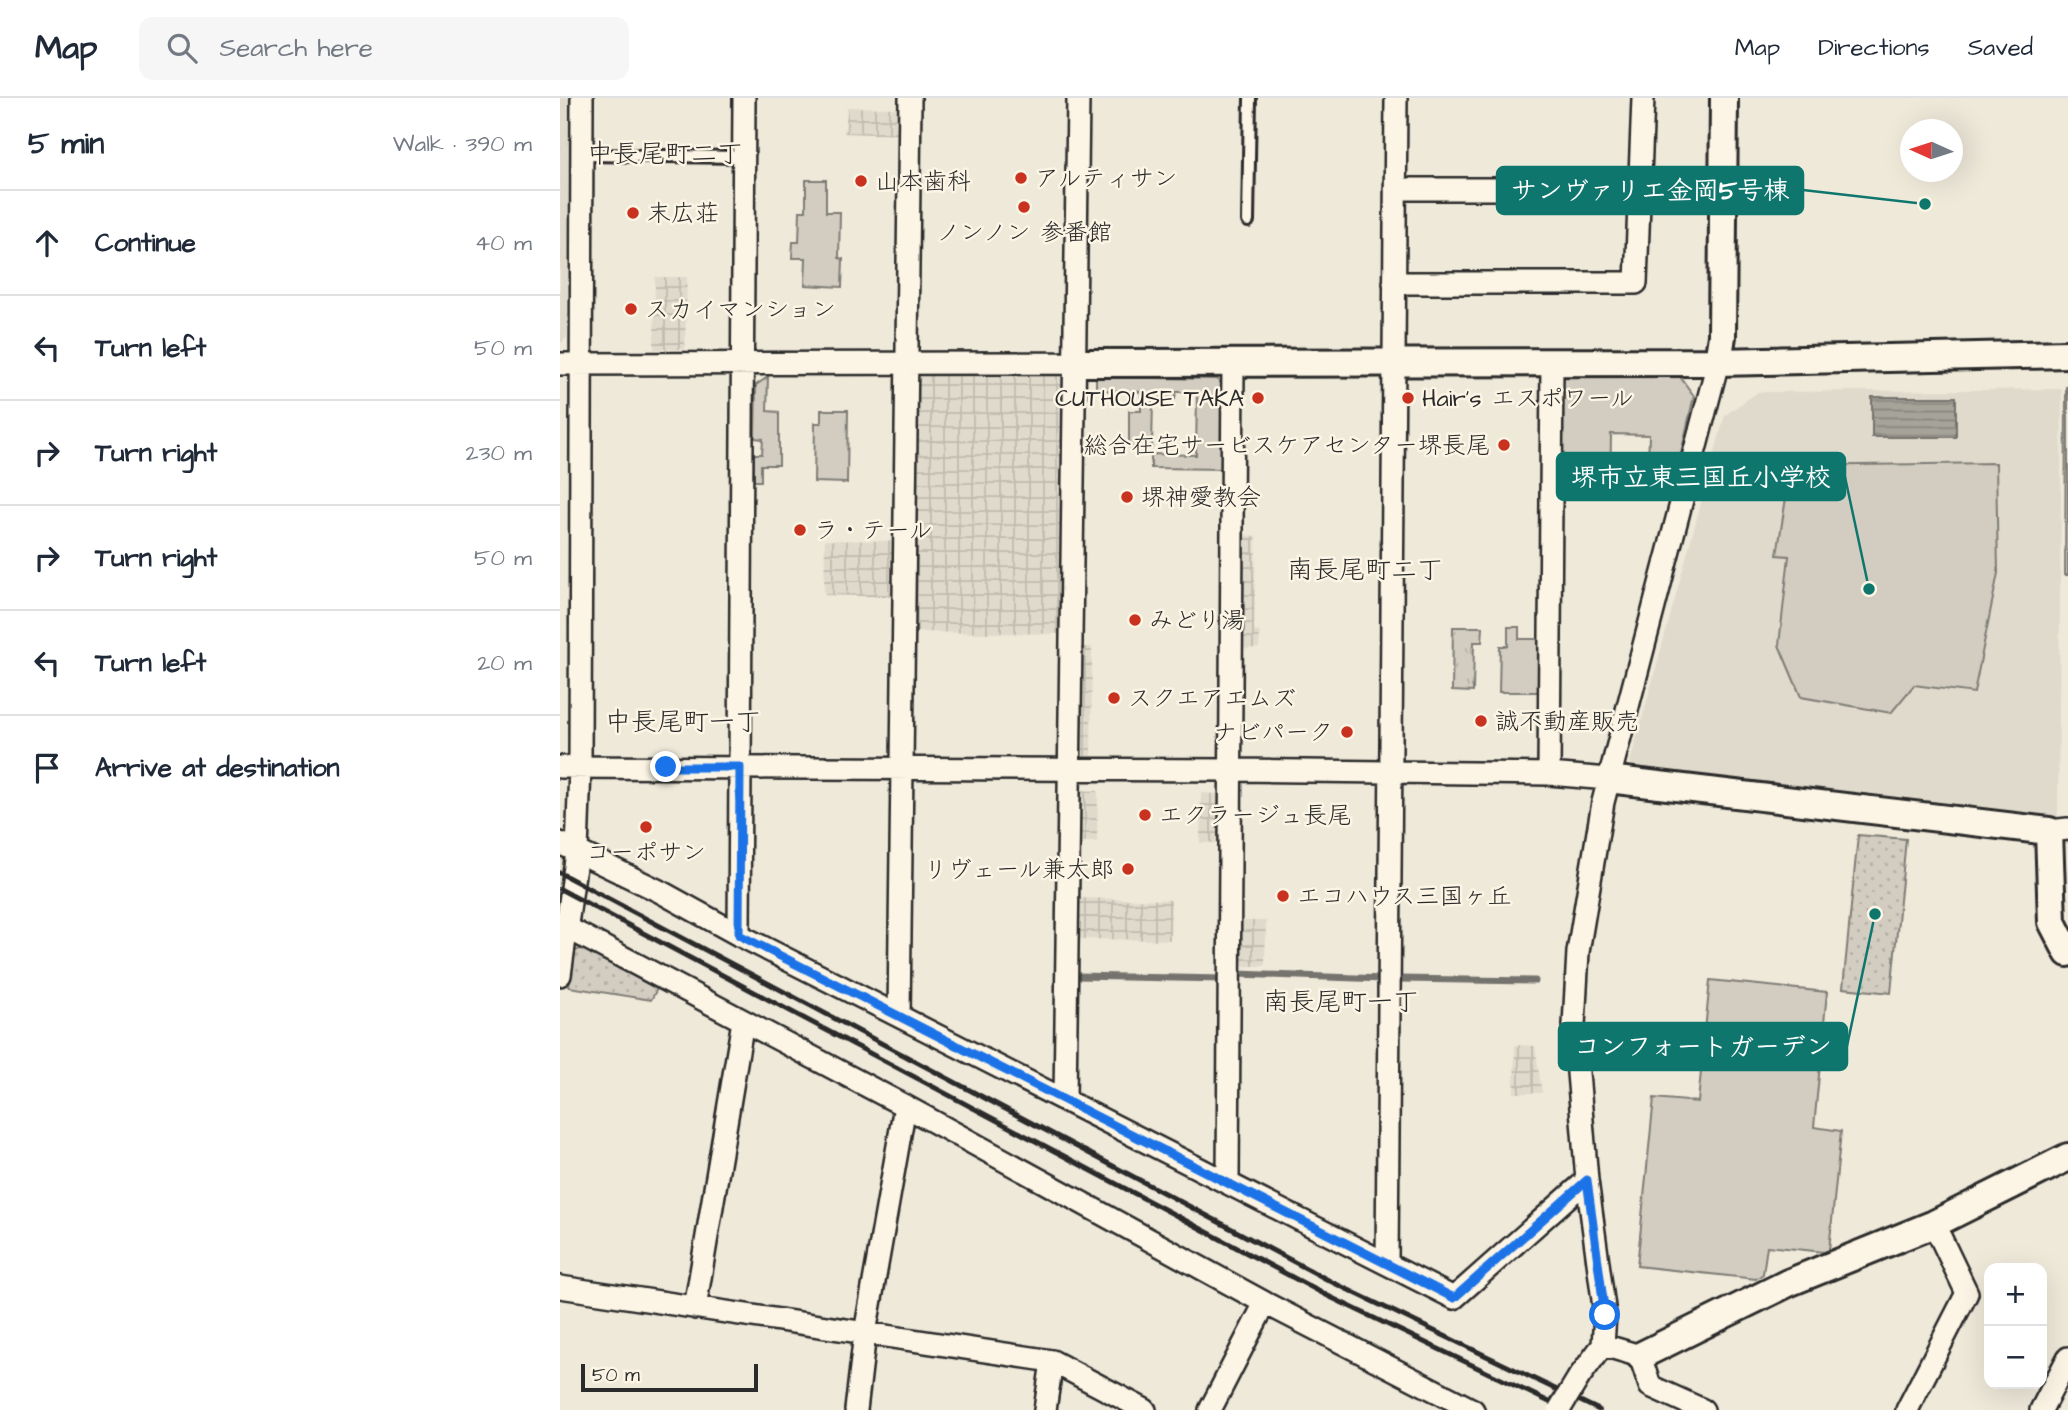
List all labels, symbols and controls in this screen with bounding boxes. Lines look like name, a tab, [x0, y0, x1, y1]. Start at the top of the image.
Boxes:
search box	[139, 17, 629, 80]
text: Map	[35, 25, 97, 71]
icon: search	[163, 29, 201, 67]
text: Search here	[219, 30, 373, 66]
text: Map	[1735, 31, 1780, 65]
text: Directions	[1818, 31, 1930, 65]
text: Saved	[1968, 31, 2033, 65]
north arrow	[1900, 119, 1963, 182]
text: 5 min	[28, 123, 104, 165]
text: Walk · 390 m	[393, 128, 532, 160]
district label: 中長尾町二丁	[587, 136, 743, 172]
place label: アルティサン	[1035, 162, 1178, 196]
place label: 山本歯科	[875, 165, 971, 199]
callout: サンヴァリエ金岡5号棟	[1497, 167, 1803, 214]
marker: アルティサン	[1013, 170, 1029, 186]
marker: 山本歯科	[853, 173, 869, 189]
text: サンヴァリエ金岡5号棟	[1511, 173, 1789, 209]
place label: 末広荘	[647, 197, 719, 231]
marker: ノンノン 参番館	[1016, 199, 1032, 215]
marker: 末広荘	[625, 205, 641, 221]
place label: ノンノン 参番館	[936, 216, 1112, 250]
icon: ahead	[28, 224, 66, 262]
text: Continue	[95, 225, 196, 261]
text: 40 m	[475, 227, 532, 259]
place label: スカイマンション	[645, 293, 836, 327]
marker: スカイマンション	[623, 301, 639, 317]
icon: left	[28, 329, 66, 367]
text: Turn left	[95, 330, 206, 366]
text: 50 m	[474, 332, 532, 364]
place label: CUTHOUSE TAKA	[1055, 382, 1244, 416]
place label: Hair's エスポワール	[1422, 382, 1634, 416]
marker: CUTHOUSE TAKA	[1250, 390, 1266, 406]
marker: Hair's エスポワール	[1400, 390, 1416, 406]
place label: 総合在宅サービスケアセンター堺長尾	[1083, 429, 1490, 463]
icon: right	[28, 434, 66, 472]
text: Turn right	[95, 435, 217, 471]
text: 230 m	[466, 437, 532, 469]
marker: 総合在宅サービスケアセンター堺長尾	[1496, 437, 1512, 453]
callout: 堺市立東三国丘小学校	[1557, 453, 1845, 500]
text: 堺市立東三国丘小学校	[1571, 460, 1831, 496]
place label: 堺神愛教会	[1141, 481, 1261, 515]
marker: 堺神愛教会	[1119, 489, 1135, 505]
place label: ラ・テール	[814, 514, 933, 548]
marker: ラ・テール	[792, 522, 808, 538]
icon: right	[28, 539, 66, 577]
text: Turn right	[95, 540, 217, 576]
text: 50 m	[474, 542, 532, 574]
district label: 南長尾町二丁	[1287, 552, 1443, 588]
place label: みどり湯	[1149, 604, 1245, 638]
marker: みどり湯	[1127, 612, 1143, 628]
icon: left	[28, 644, 66, 682]
text: Turn left	[95, 645, 206, 681]
text: 20 m	[477, 647, 532, 679]
place label: スクエアエムズ	[1128, 682, 1296, 716]
marker: スクエアエムズ	[1106, 690, 1122, 706]
district label: 中長尾町一丁	[605, 704, 761, 740]
place label: 誠不動産販売	[1495, 705, 1639, 739]
marker: 誠不動産販売	[1473, 713, 1489, 729]
place label: ナビパーク	[1213, 716, 1333, 750]
marker: ナビパーク	[1339, 724, 1355, 740]
icon: arrive	[28, 749, 66, 787]
text: Arrive at destination	[95, 750, 340, 786]
route end	[650, 751, 681, 782]
place label: エクラージュ長尾	[1159, 799, 1351, 833]
marker: エクラージュ長尾	[1137, 807, 1153, 823]
marker: コーポサン	[638, 819, 654, 835]
place label: コーポサン	[586, 836, 706, 870]
place label: リヴェール兼太郎	[923, 853, 1114, 887]
marker: リヴェール兼太郎	[1120, 861, 1136, 877]
place label: エコハウス三国ヶ丘	[1297, 880, 1512, 914]
marker: エコハウス三国ヶ丘	[1275, 888, 1291, 904]
district label: 南長尾町一丁	[1263, 984, 1419, 1020]
callout: コンフォートガーデン	[1559, 1023, 1847, 1070]
text: コンフォートガーデン	[1574, 1029, 1832, 1065]
map controls	[1984, 1263, 2047, 1389]
button: +	[1984, 1263, 2047, 1326]
route start	[1589, 1299, 1620, 1330]
button: −	[1984, 1326, 2047, 1389]
scale bar	[581, 1361, 758, 1393]
text: 50 m	[592, 1362, 640, 1389]

